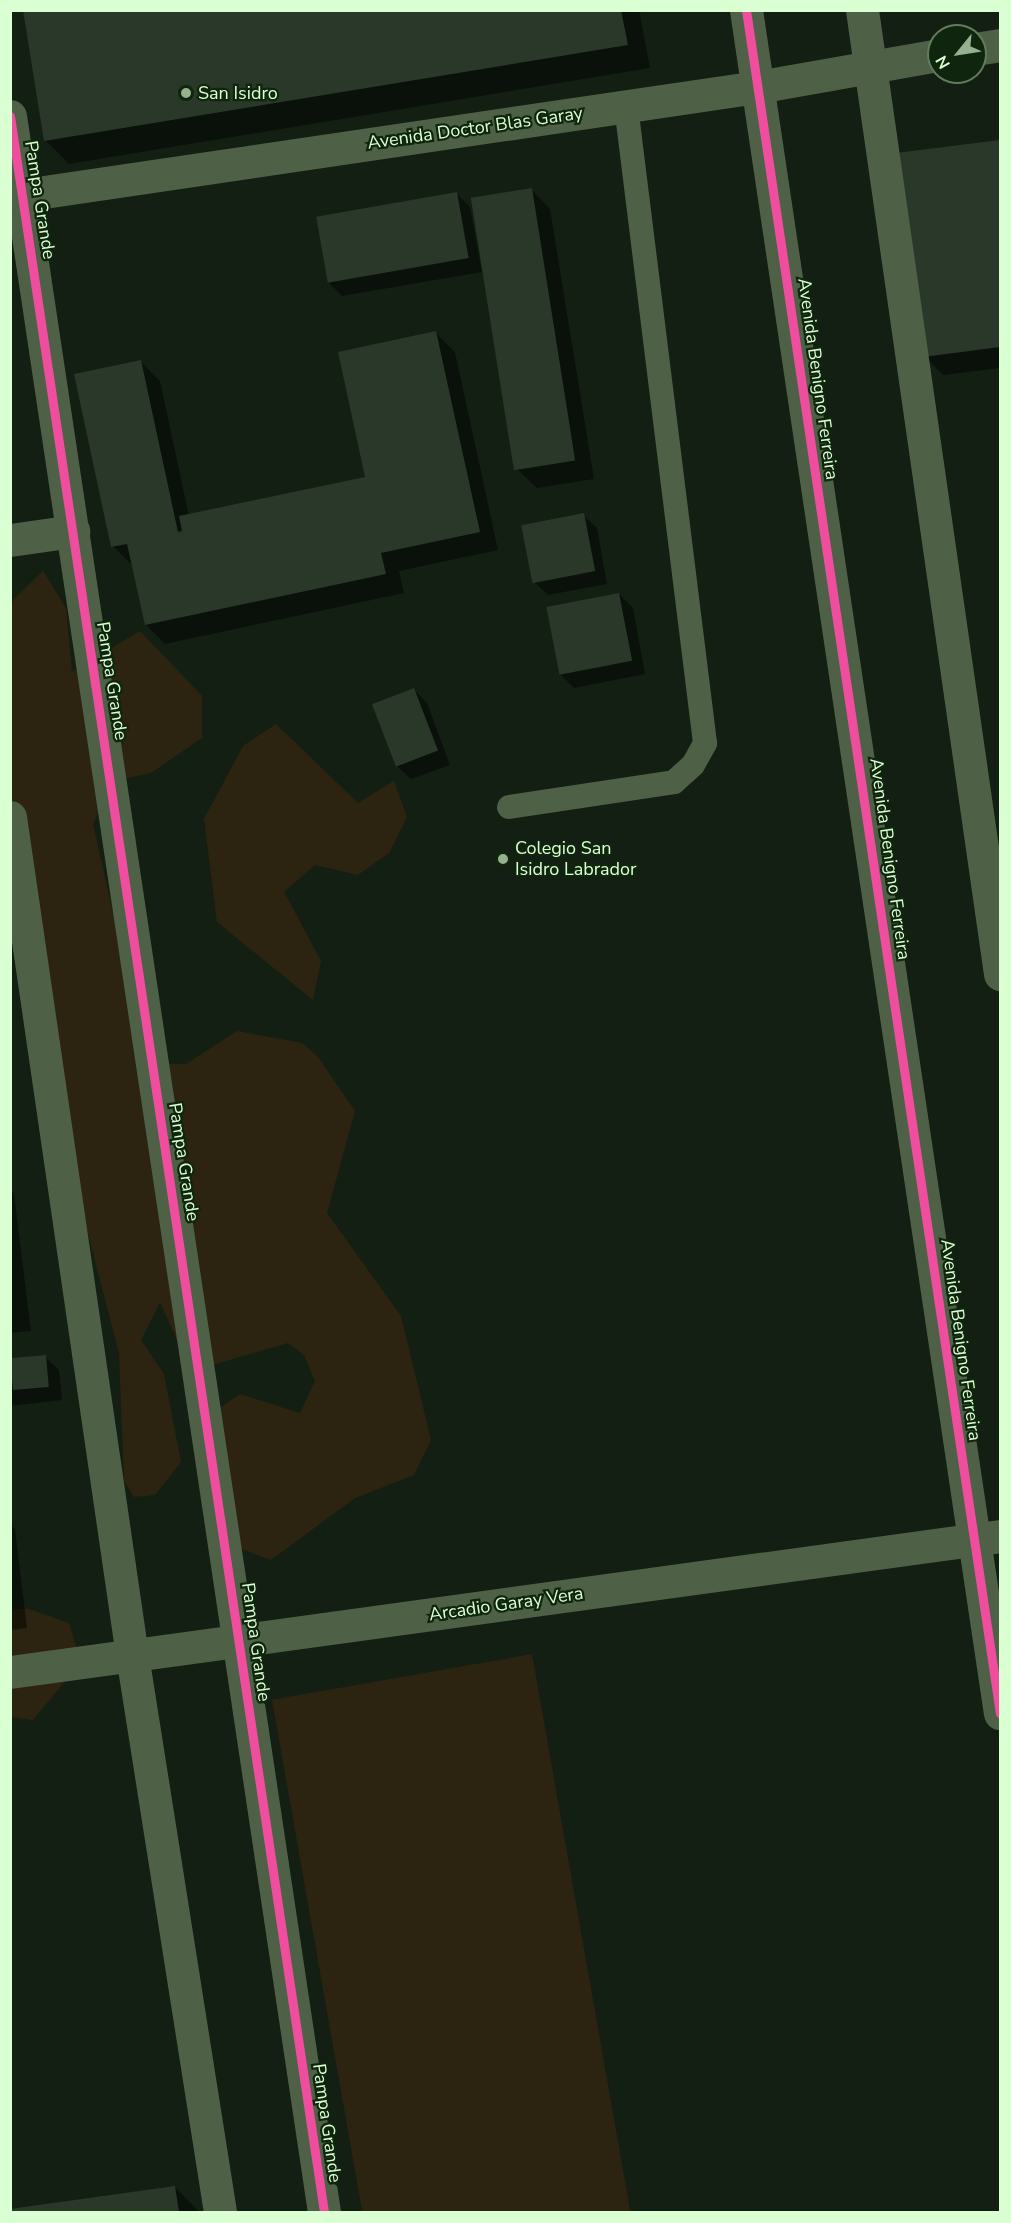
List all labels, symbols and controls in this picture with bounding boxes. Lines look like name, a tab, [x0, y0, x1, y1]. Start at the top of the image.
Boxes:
north arrow	[927, 24, 987, 84]
text: N	[931, 51, 956, 73]
place label: San Isidro	[198, 82, 278, 104]
marker: San Isidro	[179, 86, 193, 100]
street label: Avenida Doctor Blas Garay	[366, 102, 584, 154]
street label: Pampa Grande	[20, 139, 60, 261]
street label: Avenida Benigno Ferreira	[793, 277, 843, 481]
street label: Pampa Grande	[92, 620, 132, 742]
street label: Avenida Benigno Ferreira	[865, 757, 915, 961]
place label: Colegio San Isidro Labrador	[515, 838, 637, 880]
marker: Colegio San Isidro Labrador	[496, 852, 510, 866]
street label: Pampa Grande	[164, 1101, 204, 1223]
street label: Avenida Benigno Ferreira	[936, 1238, 986, 1442]
street label: Pampa Grande	[237, 1581, 275, 1703]
street label: Arcadio Garay Vera	[427, 1582, 585, 1626]
street label: Pampa Grande	[308, 2062, 346, 2184]

